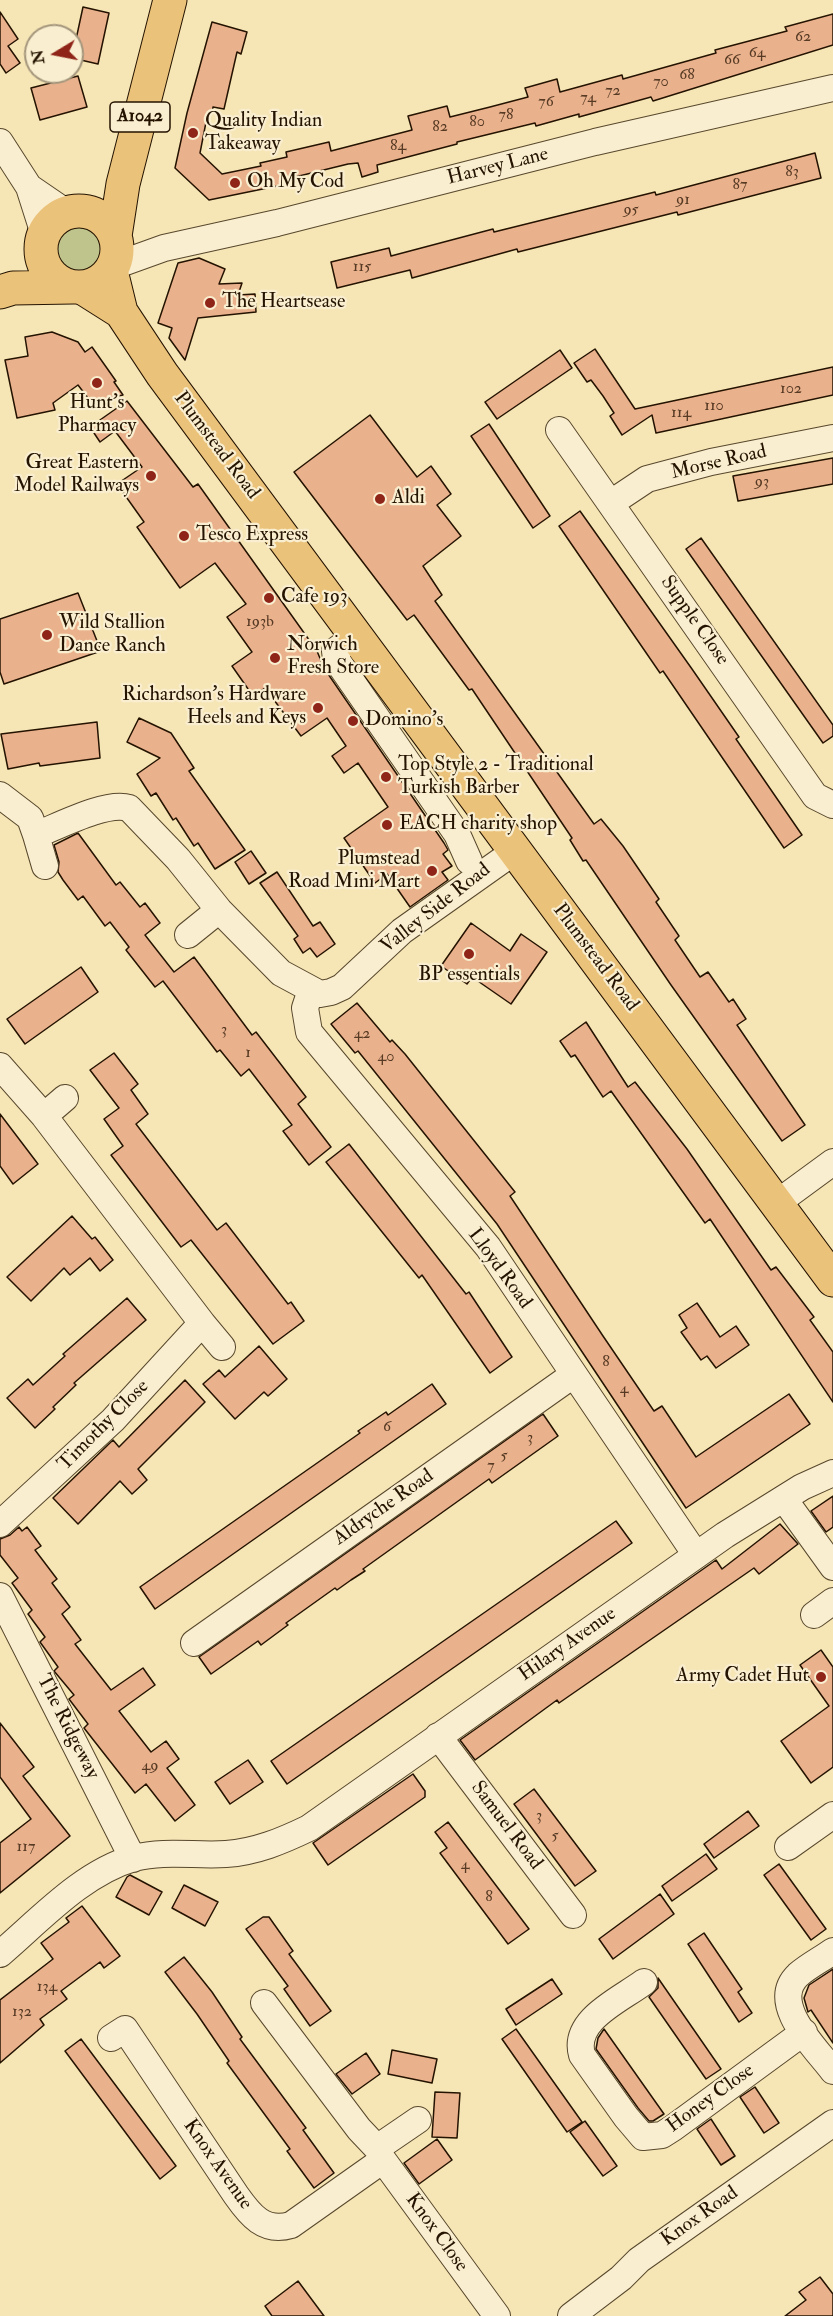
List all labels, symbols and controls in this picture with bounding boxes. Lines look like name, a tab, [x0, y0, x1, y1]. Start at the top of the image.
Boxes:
north arrow	[24, 24, 84, 84]
house number: 62	[795, 28, 811, 48]
house number: 64	[749, 44, 765, 64]
text: N	[27, 48, 49, 66]
house number: 66	[724, 51, 740, 71]
house number: 68	[679, 66, 695, 86]
house number: 70	[653, 73, 669, 93]
house number: 72	[605, 82, 621, 102]
house number: 74	[580, 89, 596, 109]
house number: 76	[538, 93, 554, 113]
road number: A1042	[110, 102, 170, 132]
house number: 78	[499, 106, 513, 126]
place label: Quality Indian Takeaway	[205, 110, 322, 157]
house number: 80	[469, 113, 485, 133]
house number: 82	[432, 118, 448, 138]
marker: Quality Indian Takeaway	[186, 126, 200, 140]
house number: 84	[390, 137, 406, 157]
street label: Harvey Lane	[445, 143, 551, 191]
house number: 83	[785, 163, 799, 183]
place label: Oh My Cod	[247, 171, 344, 195]
marker: Oh My Cod	[228, 176, 242, 190]
house number: 87	[733, 176, 747, 196]
house number: 91	[676, 191, 690, 211]
house number: 95	[623, 201, 639, 221]
house number: 115	[353, 258, 371, 278]
place label: The Heartsease	[222, 291, 345, 315]
marker: The Heartsease	[203, 296, 217, 310]
marker: Hunt's Pharmacy	[90, 376, 104, 390]
house number: 102	[780, 380, 802, 400]
street label: Plumstead Road	[168, 388, 264, 504]
place label: Hunt's Pharmacy	[58, 392, 136, 439]
house number: 110	[704, 397, 724, 417]
house number: 114	[671, 404, 691, 424]
street label: Morse Road	[669, 440, 769, 486]
place label: Great Eastern Model Railways	[14, 452, 139, 499]
marker: Great Eastern Model Railways	[144, 469, 158, 483]
house number: 93	[755, 473, 769, 493]
place label: Aldi	[392, 487, 425, 511]
marker: Aldi	[373, 492, 387, 506]
place label: Tesco Express	[196, 524, 308, 548]
marker: Tesco Express	[177, 529, 191, 543]
street label: Supple Close	[654, 572, 734, 670]
place label: Cafe 193	[281, 586, 348, 610]
marker: Cafe 193	[262, 591, 276, 605]
place label: Wild Stallion Dance Ranch	[59, 612, 166, 659]
house number: 193b	[246, 613, 274, 633]
marker: Wild Stallion Dance Ranch	[40, 628, 54, 642]
place label: Norwich Fresh Store	[287, 634, 379, 681]
marker: Norwich Fresh Store	[268, 651, 282, 665]
place label: Richardson's Hardware Heels and Keys	[122, 684, 306, 731]
marker: Richardson's Hardware Heels and Keys	[311, 701, 325, 715]
place label: Domino's	[365, 709, 443, 733]
marker: Domino's	[346, 714, 360, 728]
place label: Top Style 2 - Traditional Turkish Barber	[398, 754, 594, 801]
marker: Top Style 2 - Traditional Turkish Barber	[379, 770, 393, 784]
place label: EACH charity shop	[399, 813, 557, 837]
marker: EACH charity shop	[380, 818, 394, 832]
place label: Plumstead Road Mini Mart	[288, 848, 420, 895]
street label: Valley Side Road	[376, 859, 496, 959]
marker: Plumstead Road Mini Mart	[425, 864, 439, 878]
street label: Plumstead Road	[547, 900, 643, 1016]
marker: BP essentials	[462, 947, 476, 961]
place label: BP essentials	[418, 964, 520, 988]
house number: 3	[221, 1021, 227, 1041]
house number: 42	[354, 1025, 370, 1045]
house number: 1	[245, 1044, 251, 1064]
house number: 40	[378, 1048, 394, 1068]
street label: Lloyd Road	[462, 1224, 536, 1314]
house number: 8	[602, 1353, 610, 1373]
street label: Timothy Close	[53, 1375, 155, 1477]
house number: 4	[620, 1380, 628, 1400]
house number: 6	[383, 1418, 391, 1438]
house number: 3	[527, 1429, 533, 1449]
house number: 5	[500, 1447, 508, 1467]
house number: 7	[487, 1457, 495, 1477]
street label: Aldryche Road	[329, 1465, 439, 1551]
street label: Hilary Avenue	[515, 1603, 621, 1687]
place label: Army Cadet Hut	[676, 1665, 809, 1689]
marker: Army Cadet Hut	[814, 1670, 828, 1684]
street label: The Ridgeway	[30, 1671, 104, 1783]
house number: 49	[142, 1757, 158, 1777]
street label: Samuel Road	[465, 1777, 547, 1875]
house number: 3	[536, 1807, 542, 1827]
house number: 5	[551, 1827, 559, 1847]
house number: 117	[17, 1838, 35, 1858]
house number: 4	[461, 1856, 469, 1876]
house number: 8	[485, 1888, 493, 1908]
house number: 134	[37, 1978, 57, 1998]
house number: 132	[12, 2003, 32, 2023]
street label: Honey Close	[663, 2059, 759, 2139]
street label: Knox Avenue	[177, 2115, 257, 2215]
street label: Knox Road	[657, 2182, 743, 2252]
street label: Knox Close	[399, 2189, 473, 2277]

